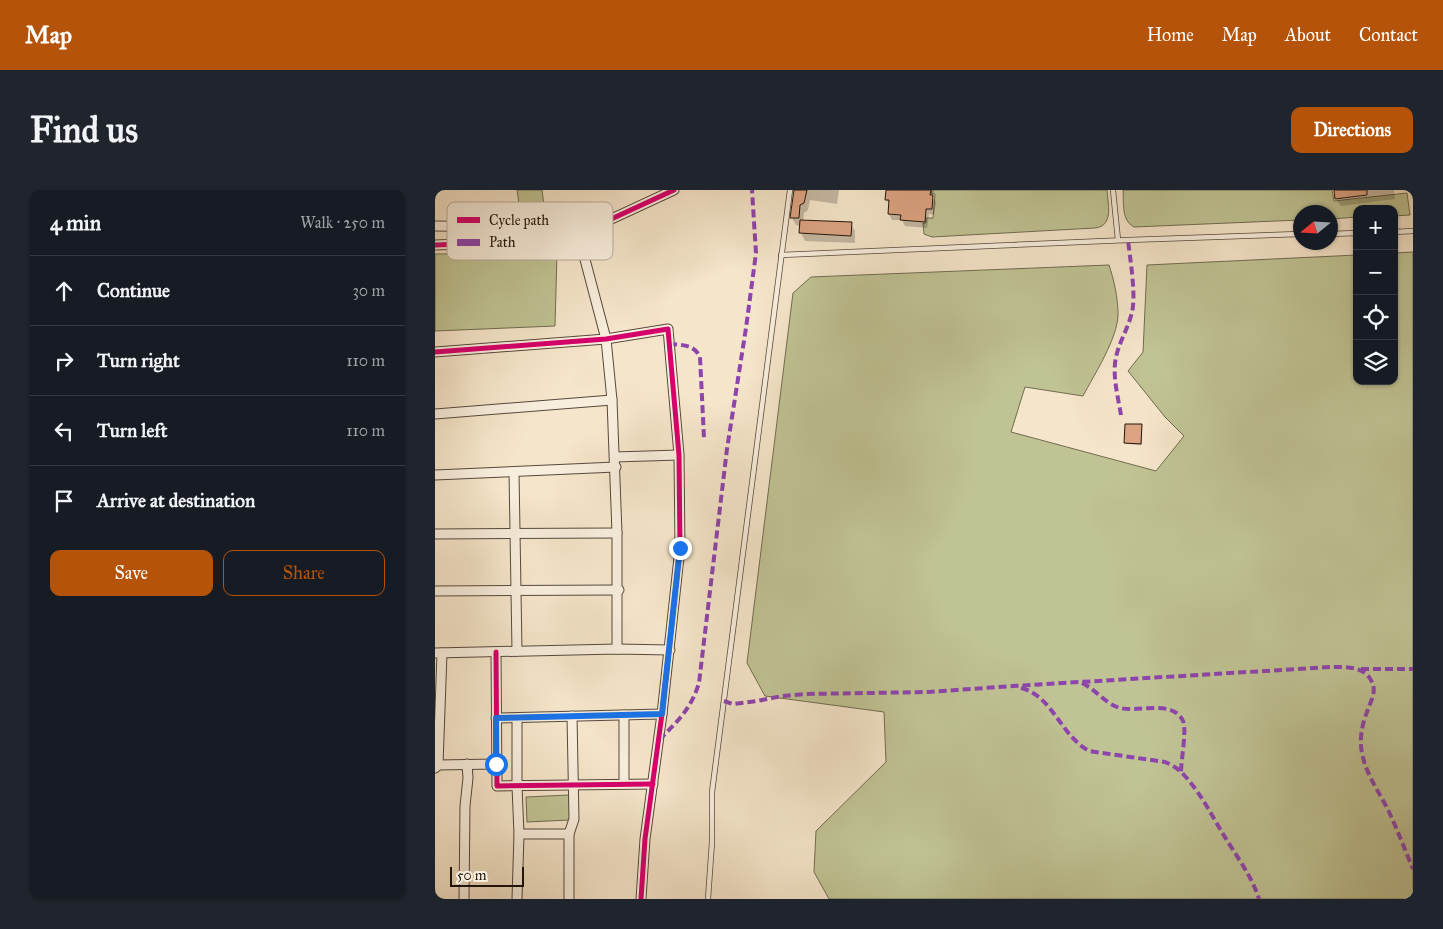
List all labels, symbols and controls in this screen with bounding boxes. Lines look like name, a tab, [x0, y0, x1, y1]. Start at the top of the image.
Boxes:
text: Map	[25, 20, 72, 50]
text: Home	[1147, 24, 1194, 46]
text: Map	[1222, 24, 1257, 46]
text: About	[1285, 24, 1331, 46]
text: Contact	[1359, 24, 1418, 46]
button: Directions	[1291, 107, 1413, 153]
text: Find us	[30, 109, 138, 152]
legend	[447, 202, 613, 260]
north arrow	[1293, 205, 1338, 250]
map controls	[1353, 205, 1398, 385]
button: +	[1353, 205, 1398, 250]
text: 4 min	[50, 210, 101, 236]
text: Cycle path	[489, 212, 549, 229]
text: Walk · 250 m	[300, 213, 385, 232]
text: Path	[489, 234, 516, 251]
button: −	[1353, 250, 1398, 295]
icon: ahead	[50, 277, 78, 305]
text: Continue	[97, 279, 170, 302]
text: 30 m	[352, 281, 385, 300]
button: locate	[1353, 295, 1398, 340]
button: layers	[1353, 340, 1398, 385]
icon: right	[50, 347, 78, 375]
text: Turn right	[97, 349, 180, 372]
text: 110 m	[346, 351, 385, 370]
icon: left	[50, 417, 78, 445]
text: Turn left	[97, 419, 167, 442]
text: 110 m	[346, 421, 385, 440]
icon: arrive	[50, 487, 78, 515]
text: Arrive at destination	[97, 489, 255, 512]
route end	[669, 537, 692, 560]
button: Save	[50, 550, 213, 596]
button: Share	[223, 550, 385, 596]
route start	[485, 753, 508, 776]
scale bar	[450, 864, 524, 887]
text: 50 m	[457, 867, 486, 884]

